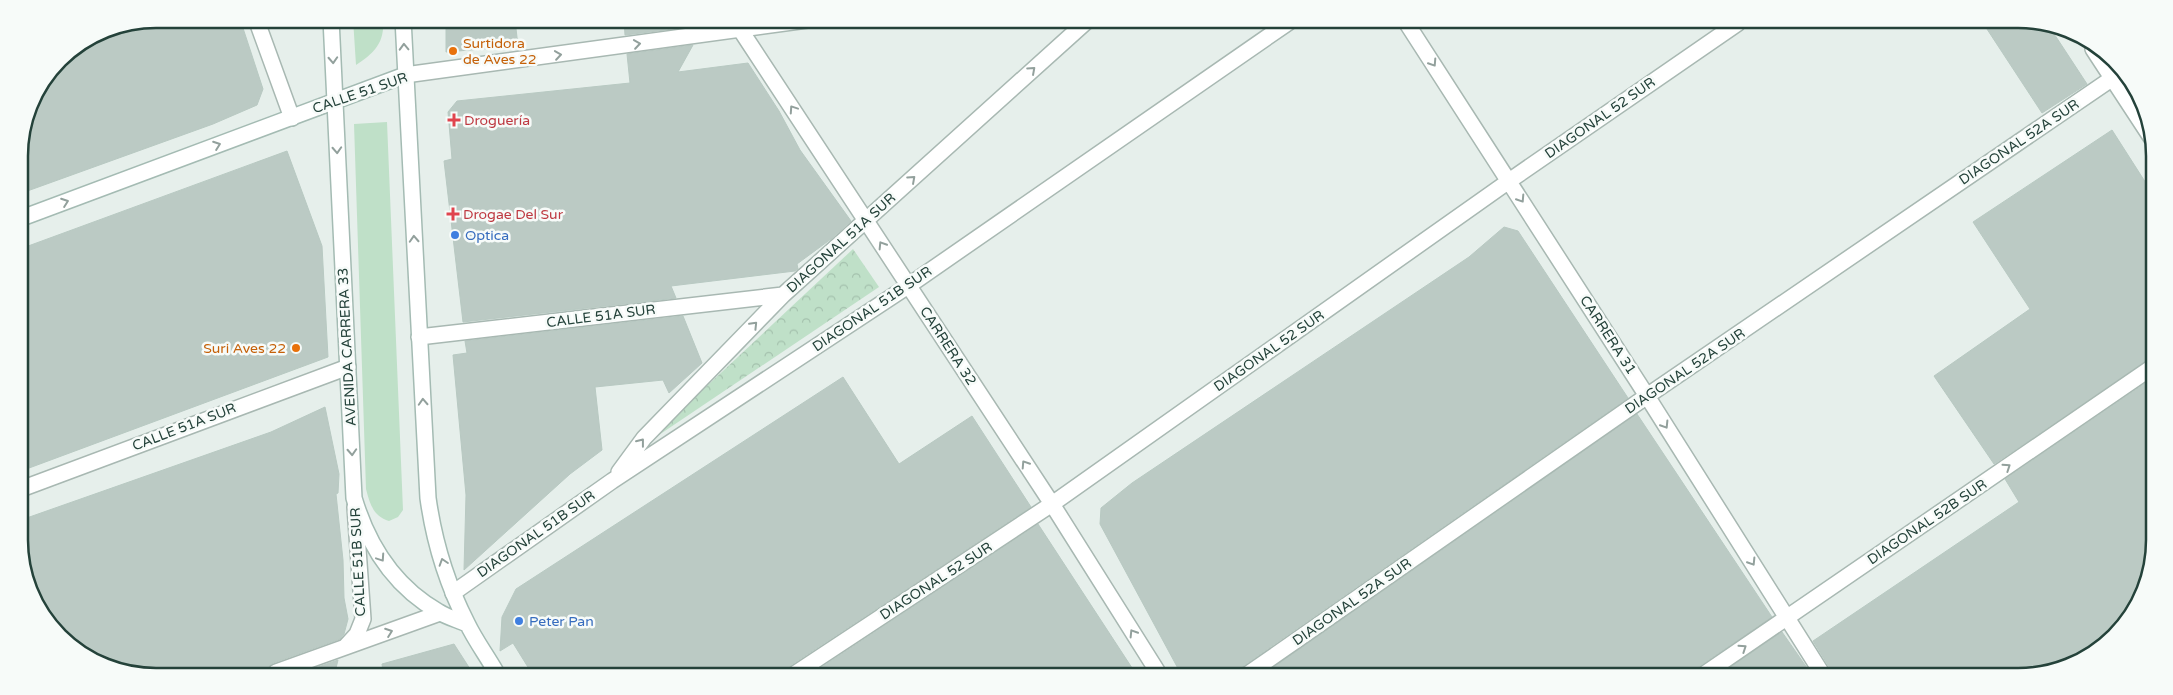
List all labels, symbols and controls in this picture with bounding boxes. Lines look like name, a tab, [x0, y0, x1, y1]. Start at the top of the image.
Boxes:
place label: Surtidora de Aves 22	[463, 35, 537, 68]
one-way arrow	[633, 39, 641, 50]
one-way arrow	[399, 43, 410, 51]
marker: Surtidora de Aves 22	[447, 45, 459, 57]
one-way arrow	[554, 50, 562, 61]
one-way arrow	[328, 56, 338, 64]
one-way arrow	[1426, 58, 1436, 67]
one-way arrow	[1027, 67, 1036, 76]
street label: CALLE 51 SUR	[310, 69, 410, 117]
street label: DIAGONAL 52 SUR	[1542, 74, 1658, 162]
street label: DIAGONAL 52A SUR	[1956, 96, 2082, 188]
one-way arrow	[790, 105, 799, 115]
place label: Droguería	[464, 112, 530, 129]
marker: Droguería	[448, 114, 460, 126]
one-way arrow	[213, 141, 221, 151]
one-way arrow	[332, 146, 342, 154]
one-way arrow	[906, 176, 915, 185]
street label: DIAGONAL 51A SUR	[783, 189, 899, 296]
one-way arrow	[1514, 194, 1524, 203]
one-way arrow	[60, 198, 69, 208]
place label: Drogae Del Sur	[463, 206, 564, 223]
marker: Drogae Del Sur	[447, 208, 459, 220]
place label: Optica	[465, 227, 509, 244]
marker: Optica	[449, 229, 461, 241]
one-way arrow	[409, 235, 420, 243]
one-way arrow	[879, 241, 888, 250]
street label: DIAGONAL 51B SUR	[809, 263, 935, 355]
street label: AVENIDA CARRERA 33	[334, 267, 360, 427]
street label: CARRERA 31	[1576, 292, 1640, 378]
street label: CALLE 51A SUR	[545, 301, 657, 331]
street label: CARRERA 32	[916, 303, 980, 389]
street label: DIAGONAL 52 SUR	[1211, 307, 1327, 395]
one-way arrow	[748, 322, 757, 331]
street label: DIAGONAL 52A SUR	[1622, 325, 1748, 417]
place label: Suri Aves 22	[203, 340, 286, 357]
marker: Suri Aves 22	[290, 342, 302, 354]
one-way arrow	[417, 397, 428, 405]
street label: CALLE 51A SUR	[130, 399, 238, 455]
one-way arrow	[1659, 419, 1668, 428]
one-way arrow	[636, 439, 644, 448]
one-way arrow	[346, 448, 357, 456]
one-way arrow	[1022, 460, 1031, 469]
one-way arrow	[2001, 464, 2011, 473]
street label: DIAGONAL 52B SUR	[1864, 476, 1990, 568]
street label: DIAGONAL 51B SUR	[474, 487, 598, 581]
street label: CALLE 51B SUR	[347, 507, 369, 617]
street label: DIAGONAL 52 SUR	[877, 538, 995, 624]
one-way arrow	[375, 552, 384, 562]
street label: DIAGONAL 52A SUR	[1289, 555, 1415, 649]
one-way arrow	[1745, 557, 1755, 566]
one-way arrow	[439, 558, 449, 567]
place label: Peter Pan	[529, 613, 594, 630]
marker: Peter Pan	[513, 615, 525, 627]
one-way arrow	[384, 628, 393, 638]
one-way arrow	[1130, 629, 1140, 638]
one-way arrow	[1737, 645, 1747, 654]

